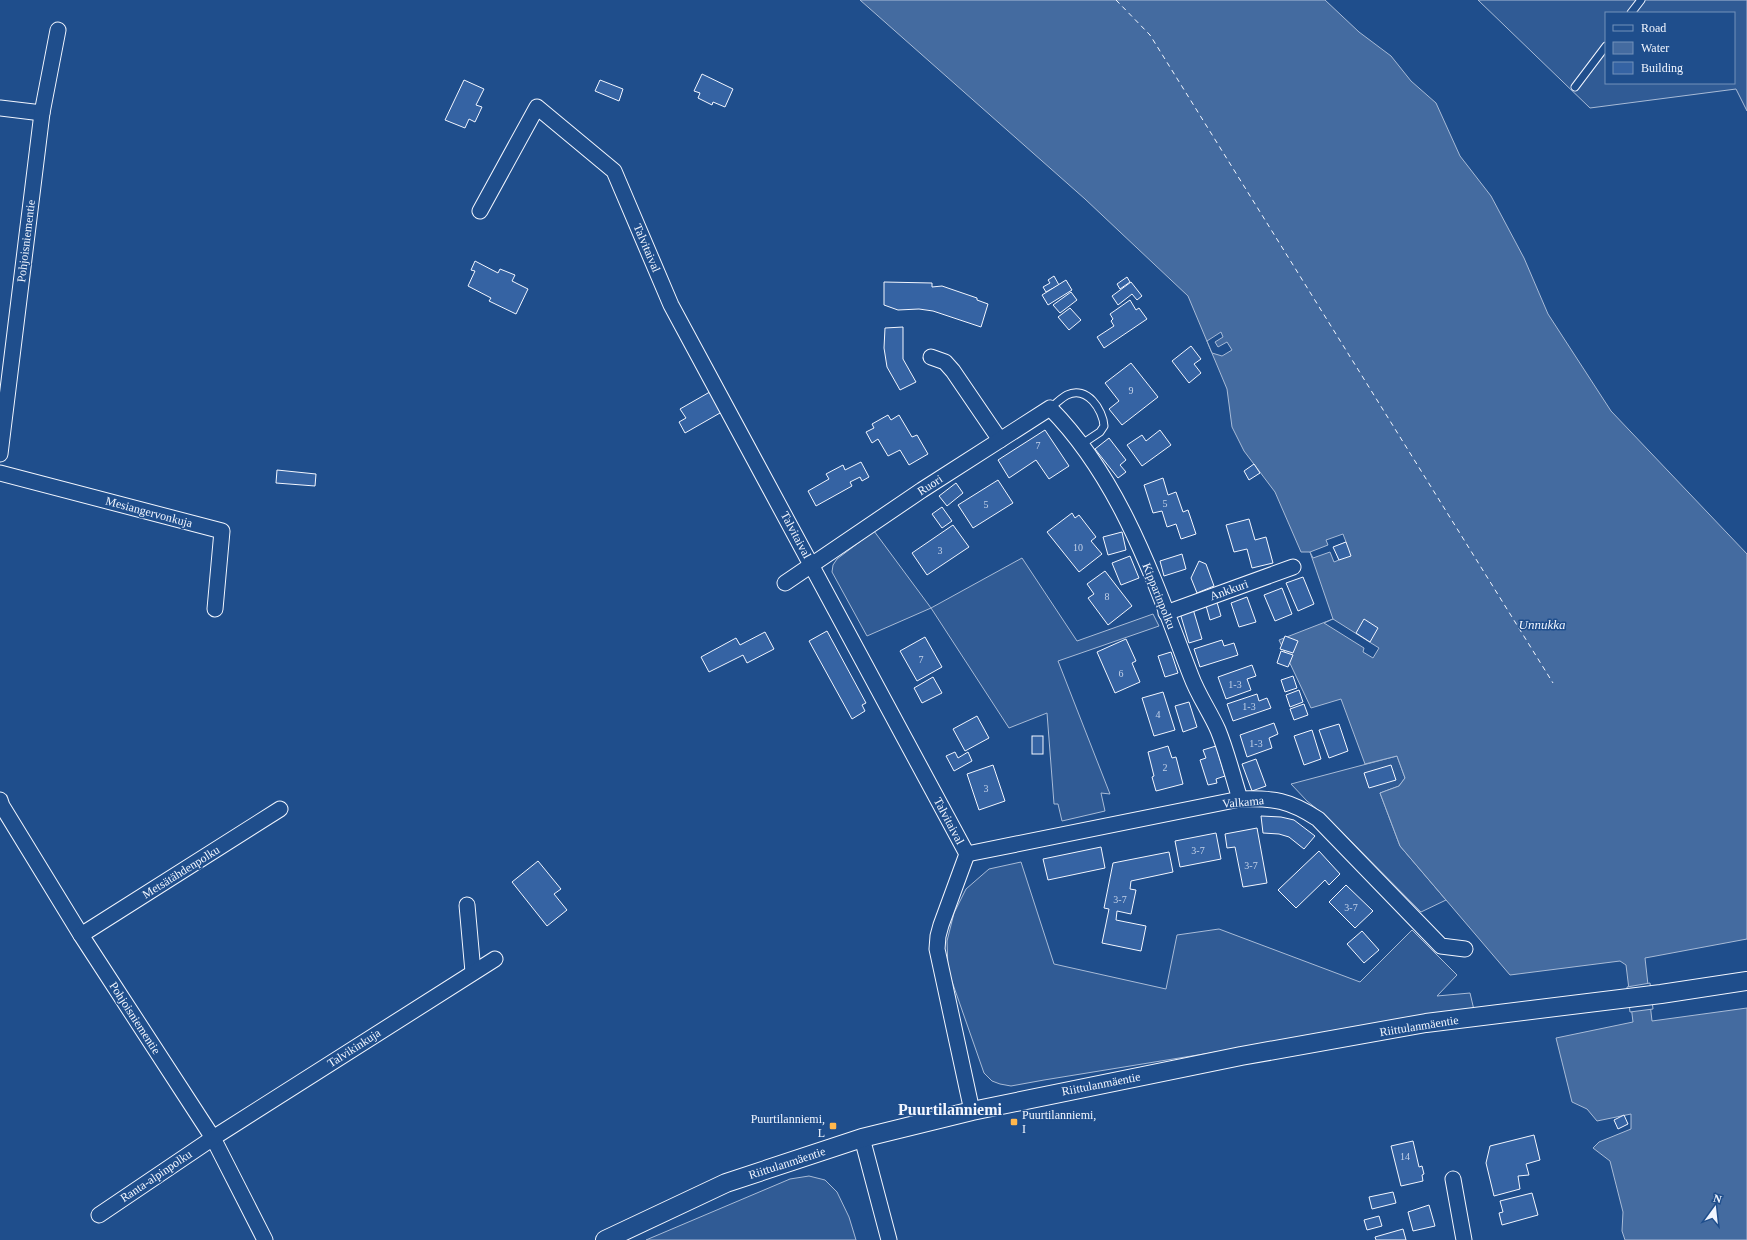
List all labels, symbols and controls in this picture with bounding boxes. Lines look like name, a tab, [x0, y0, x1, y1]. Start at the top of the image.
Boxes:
legend	[1605, 12, 1735, 84]
text: Road	[1641, 21, 1666, 35]
text: Water	[1641, 41, 1669, 55]
text: Building	[1641, 61, 1683, 75]
street label: Pohjoisniementie	[14, 199, 38, 283]
street label: Talvitaival	[631, 222, 664, 275]
house number: 9	[1129, 385, 1134, 396]
house number: 7	[1036, 440, 1041, 451]
street label: Ruori	[915, 471, 946, 498]
street label: Mesiangervonkuja	[104, 494, 195, 530]
house number: 5	[1163, 498, 1168, 509]
house number: 5	[984, 499, 989, 510]
street label: Talvitaival	[778, 509, 814, 561]
house number: 10	[1073, 542, 1083, 553]
house number: 3	[938, 545, 943, 556]
street label: Kipparinpolku	[1139, 561, 1179, 631]
street label: Ankkuri	[1208, 576, 1251, 603]
house number: 8	[1105, 591, 1110, 602]
water label: Unnukka	[1519, 617, 1566, 632]
house number: 7	[919, 654, 924, 665]
house number: 6	[1119, 668, 1124, 679]
house number: 1-3	[1228, 679, 1242, 690]
house number: 1-3	[1242, 701, 1256, 712]
house number: 4	[1156, 709, 1161, 720]
house number: 1-3	[1249, 738, 1263, 749]
house number: 2	[1163, 762, 1168, 773]
house number: 3	[984, 783, 989, 794]
street label: Valkama	[1221, 793, 1265, 811]
street label: Talvitaival	[931, 795, 967, 847]
street label: Metsätähdenpolku	[140, 843, 222, 901]
house number: 3-7	[1191, 845, 1205, 856]
house number: 3-7	[1244, 860, 1258, 871]
house number: 3-7	[1113, 894, 1127, 905]
house number: 3-7	[1344, 902, 1358, 913]
street label: Pohjoisniementie	[106, 979, 164, 1057]
street label: Riittulanmäentie	[1378, 1013, 1460, 1039]
street label: Talvikinkuja	[325, 1025, 384, 1070]
street label: Riittulanmäentie	[1060, 1069, 1142, 1099]
district label: Puurtilanniemi	[898, 1101, 1003, 1118]
place label: Puurtilanniemi, I	[1022, 1108, 1096, 1136]
place label: Puurtilanniemi, L	[751, 1112, 825, 1140]
marker: Puurtilanniemi, I	[1009, 1117, 1019, 1127]
marker: Puurtilanniemi, L	[828, 1121, 838, 1131]
street label: Riittulanmäentie	[747, 1144, 827, 1182]
street label: Ranta-alpinpolku	[118, 1147, 194, 1205]
house number: 14	[1400, 1151, 1410, 1162]
north arrow	[1695, 1188, 1735, 1228]
text: N	[1712, 1192, 1723, 1205]

